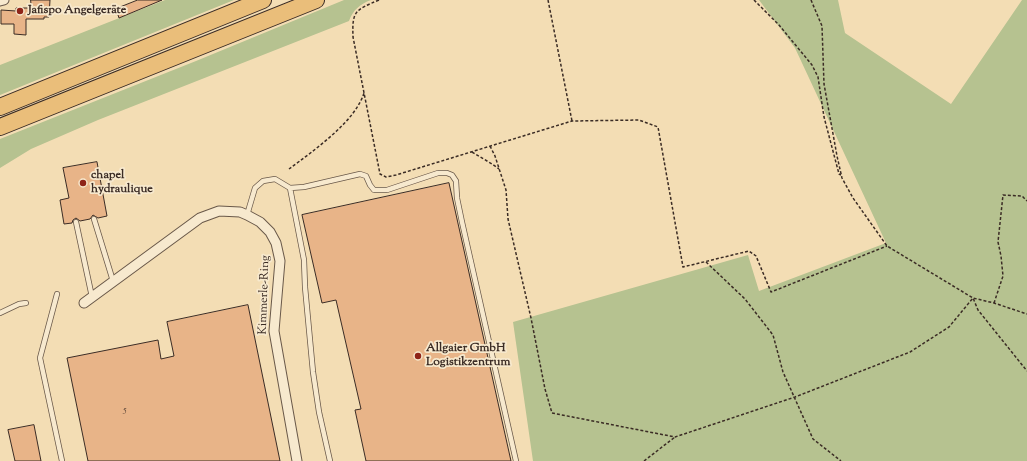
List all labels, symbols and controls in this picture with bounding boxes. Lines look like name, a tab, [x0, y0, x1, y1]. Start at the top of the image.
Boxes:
place label: Jafispo Angelgeräte	[28, 4, 126, 18]
marker: Jafispo Angelgeräte	[15, 6, 25, 16]
place label: chapel hydraulique	[91, 169, 153, 197]
marker: chapel hydraulique	[78, 178, 88, 188]
street label: Kimmerle-Ring	[256, 255, 274, 335]
place label: Allgaier GmbH Logistikzentrum	[426, 342, 510, 370]
marker: Allgaier GmbH Logistikzentrum	[413, 351, 423, 361]
house number: 5	[123, 404, 127, 416]

